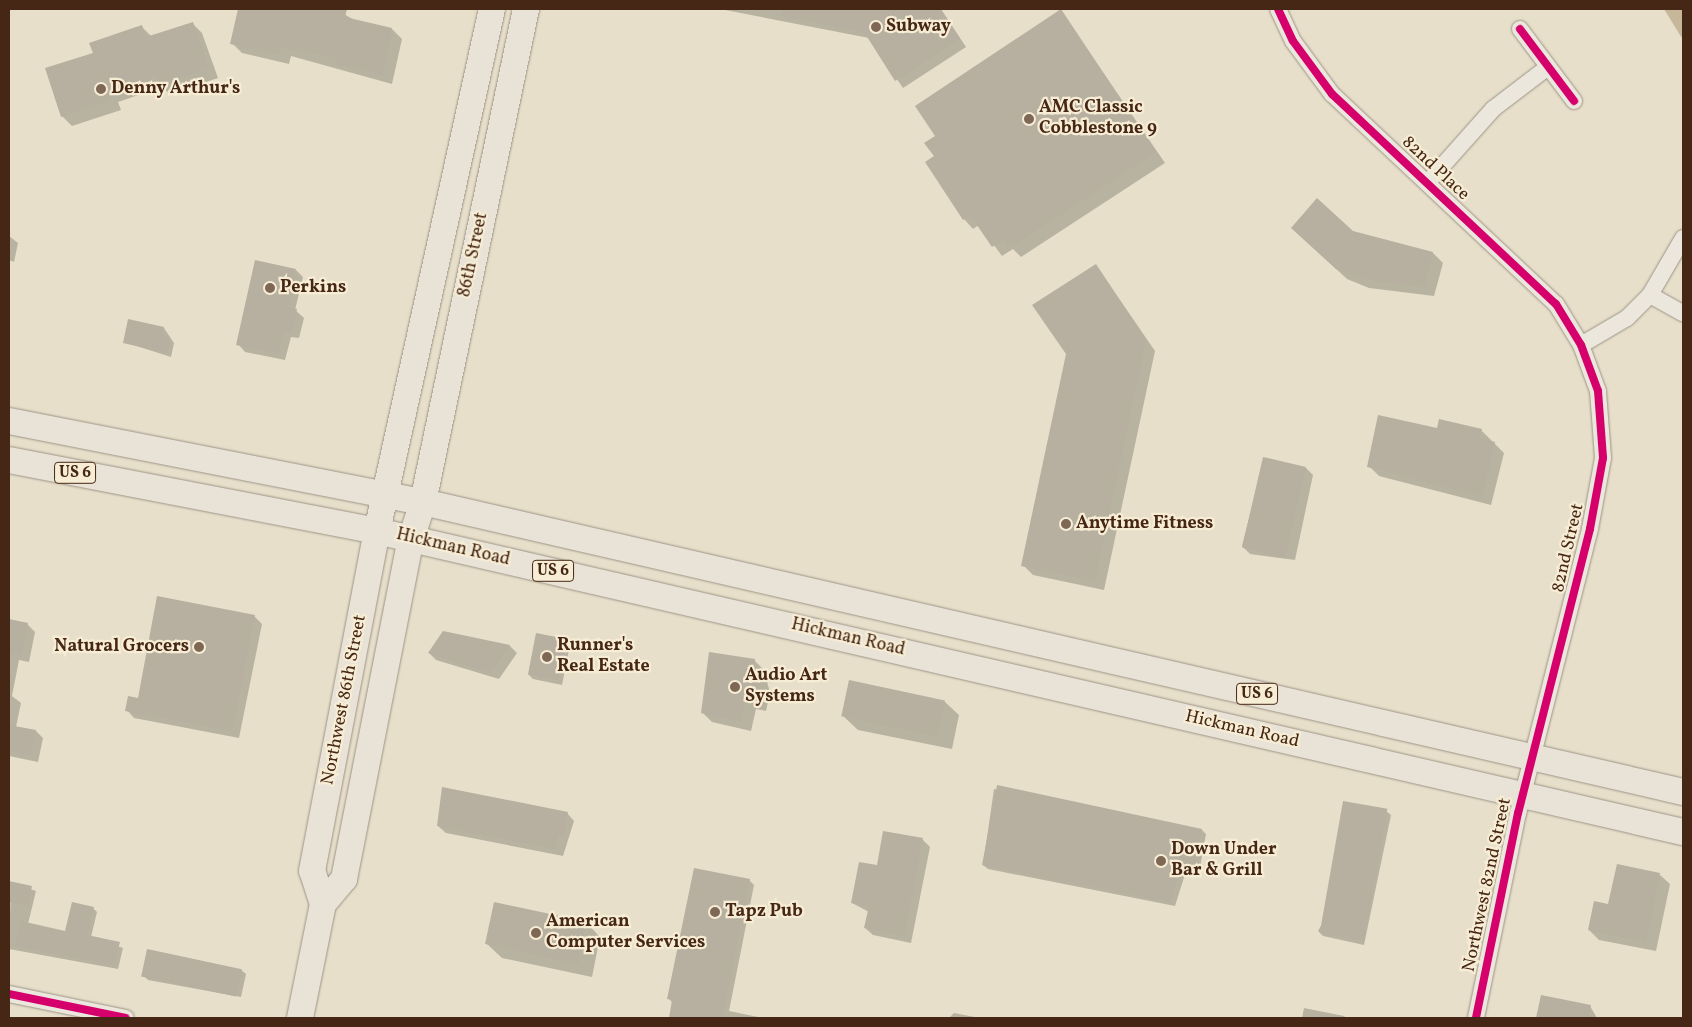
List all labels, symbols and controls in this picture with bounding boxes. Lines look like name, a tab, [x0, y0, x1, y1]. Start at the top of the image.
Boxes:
place label: Subway	[886, 16, 951, 38]
marker: Subway	[870, 21, 882, 33]
place label: Denny Arthur's	[111, 78, 241, 100]
marker: Denny Arthur's	[95, 83, 107, 95]
place label: AMC Classic Cobblestone 9	[1039, 98, 1157, 140]
marker: AMC Classic Cobblestone 9	[1023, 113, 1035, 125]
street label: 82nd Place	[1397, 132, 1473, 206]
street label: 86th Street	[454, 211, 494, 299]
place label: Perkins	[280, 277, 346, 299]
marker: Perkins	[264, 282, 276, 294]
road number: US 6	[54, 459, 96, 486]
street label: 82nd Street	[1548, 501, 1590, 595]
place label: Anytime Fitness	[1076, 513, 1213, 535]
marker: Anytime Fitness	[1060, 518, 1072, 530]
street label: Hickman Road	[394, 524, 512, 572]
road number: US 6	[532, 558, 574, 584]
street label: Northwest 86th Street	[318, 613, 372, 787]
street label: Hickman Road	[789, 614, 907, 662]
place label: Natural Grocers	[54, 636, 189, 658]
place label: Runner's Real Estate	[557, 636, 650, 679]
marker: Natural Grocers	[193, 641, 205, 653]
marker: Runner's Real Estate	[541, 651, 553, 663]
place label: Audio Art Systems	[745, 666, 827, 709]
marker: Audio Art Systems	[729, 681, 741, 693]
road number: US 6	[1236, 681, 1278, 708]
street label: Hickman Road	[1183, 706, 1301, 754]
street label: Northwest 82nd Street	[1459, 796, 1517, 974]
place label: Down Under Bar & Grill	[1171, 840, 1276, 882]
marker: Down Under Bar & Grill	[1155, 855, 1167, 867]
place label: Tapz Pub	[725, 901, 803, 923]
marker: Tapz Pub	[709, 906, 721, 918]
place label: American Computer Services	[546, 912, 705, 954]
marker: American Computer Services	[530, 927, 542, 939]

